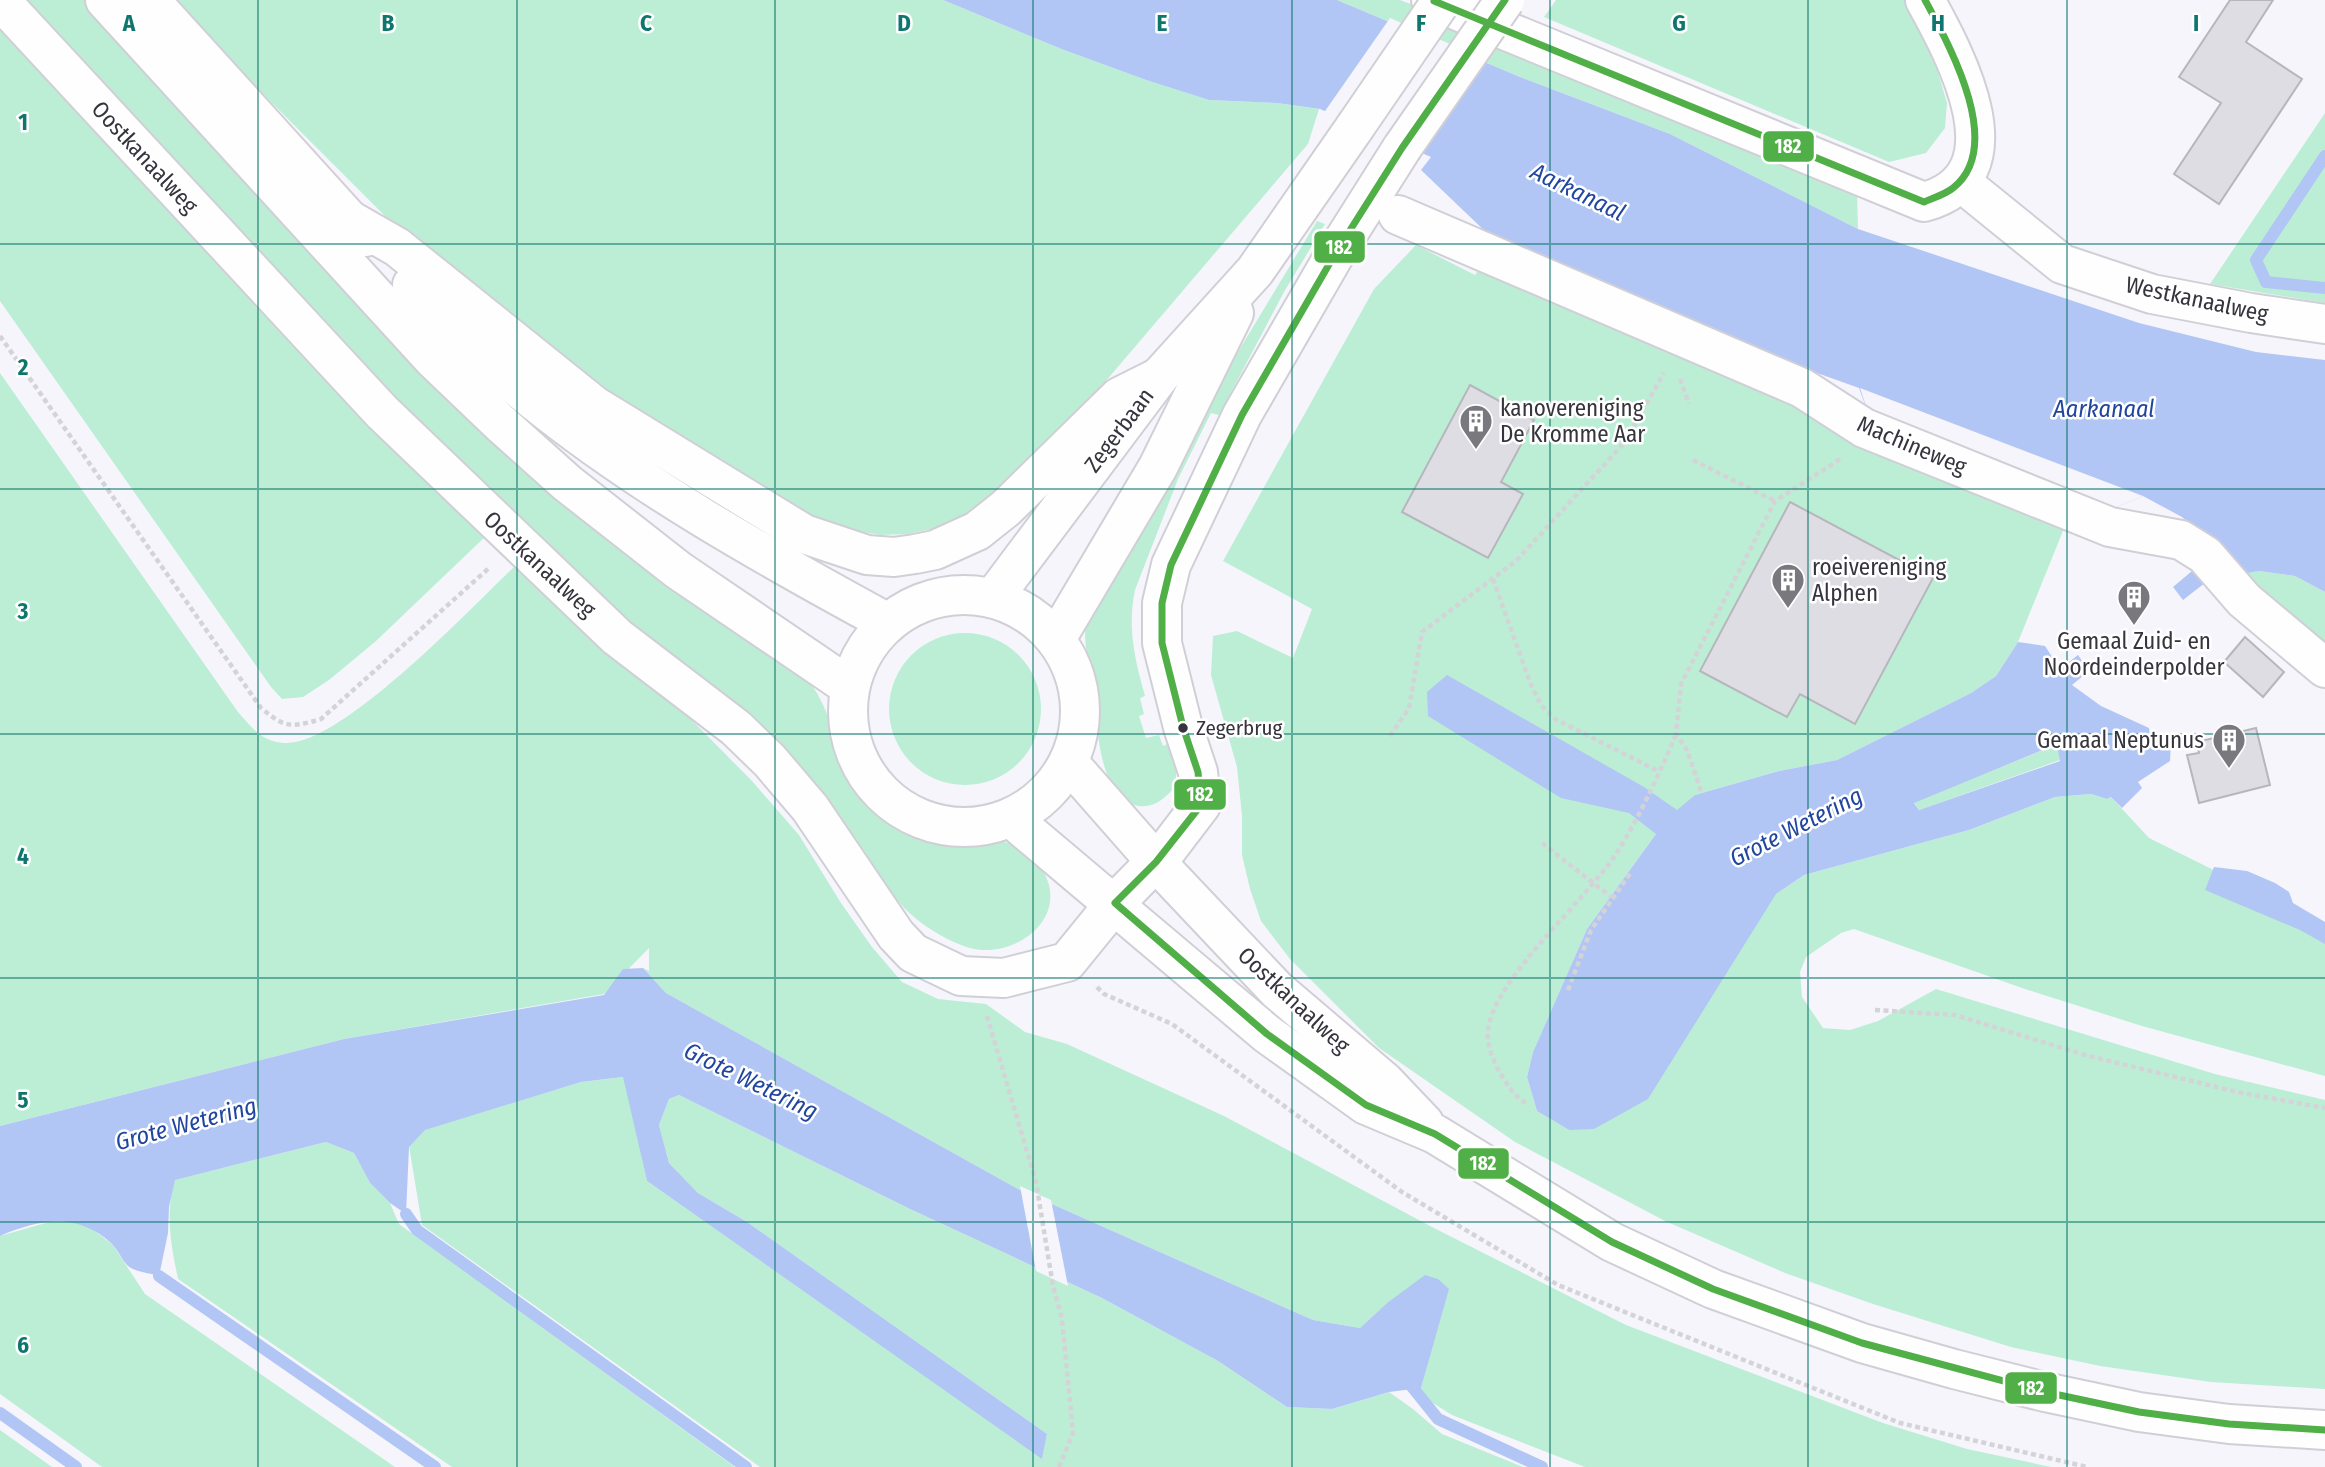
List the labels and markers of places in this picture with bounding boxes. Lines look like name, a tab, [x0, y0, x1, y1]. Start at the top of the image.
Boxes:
place label: kanovereniging De Kromme Aar	[1500, 394, 1645, 448]
building icon: kanovereniging De Kromme Aar	[1457, 402, 1495, 451]
place label: roeivereniging Alphen	[1812, 553, 1947, 607]
building icon: roeivereniging Alphen	[1769, 561, 1807, 610]
building icon: Gemaal Zuid- en Noordeinderpolder	[2115, 578, 2153, 627]
place label: Gemaal Zuid- en Noordeinderpolder	[2044, 627, 2224, 681]
place label: Zegerbrug	[1196, 715, 1283, 741]
marker: Zegerbrug	[1176, 721, 1190, 735]
building icon: Gemaal Neptunus	[2210, 721, 2248, 770]
place label: Gemaal Neptunus	[2037, 726, 2204, 754]

